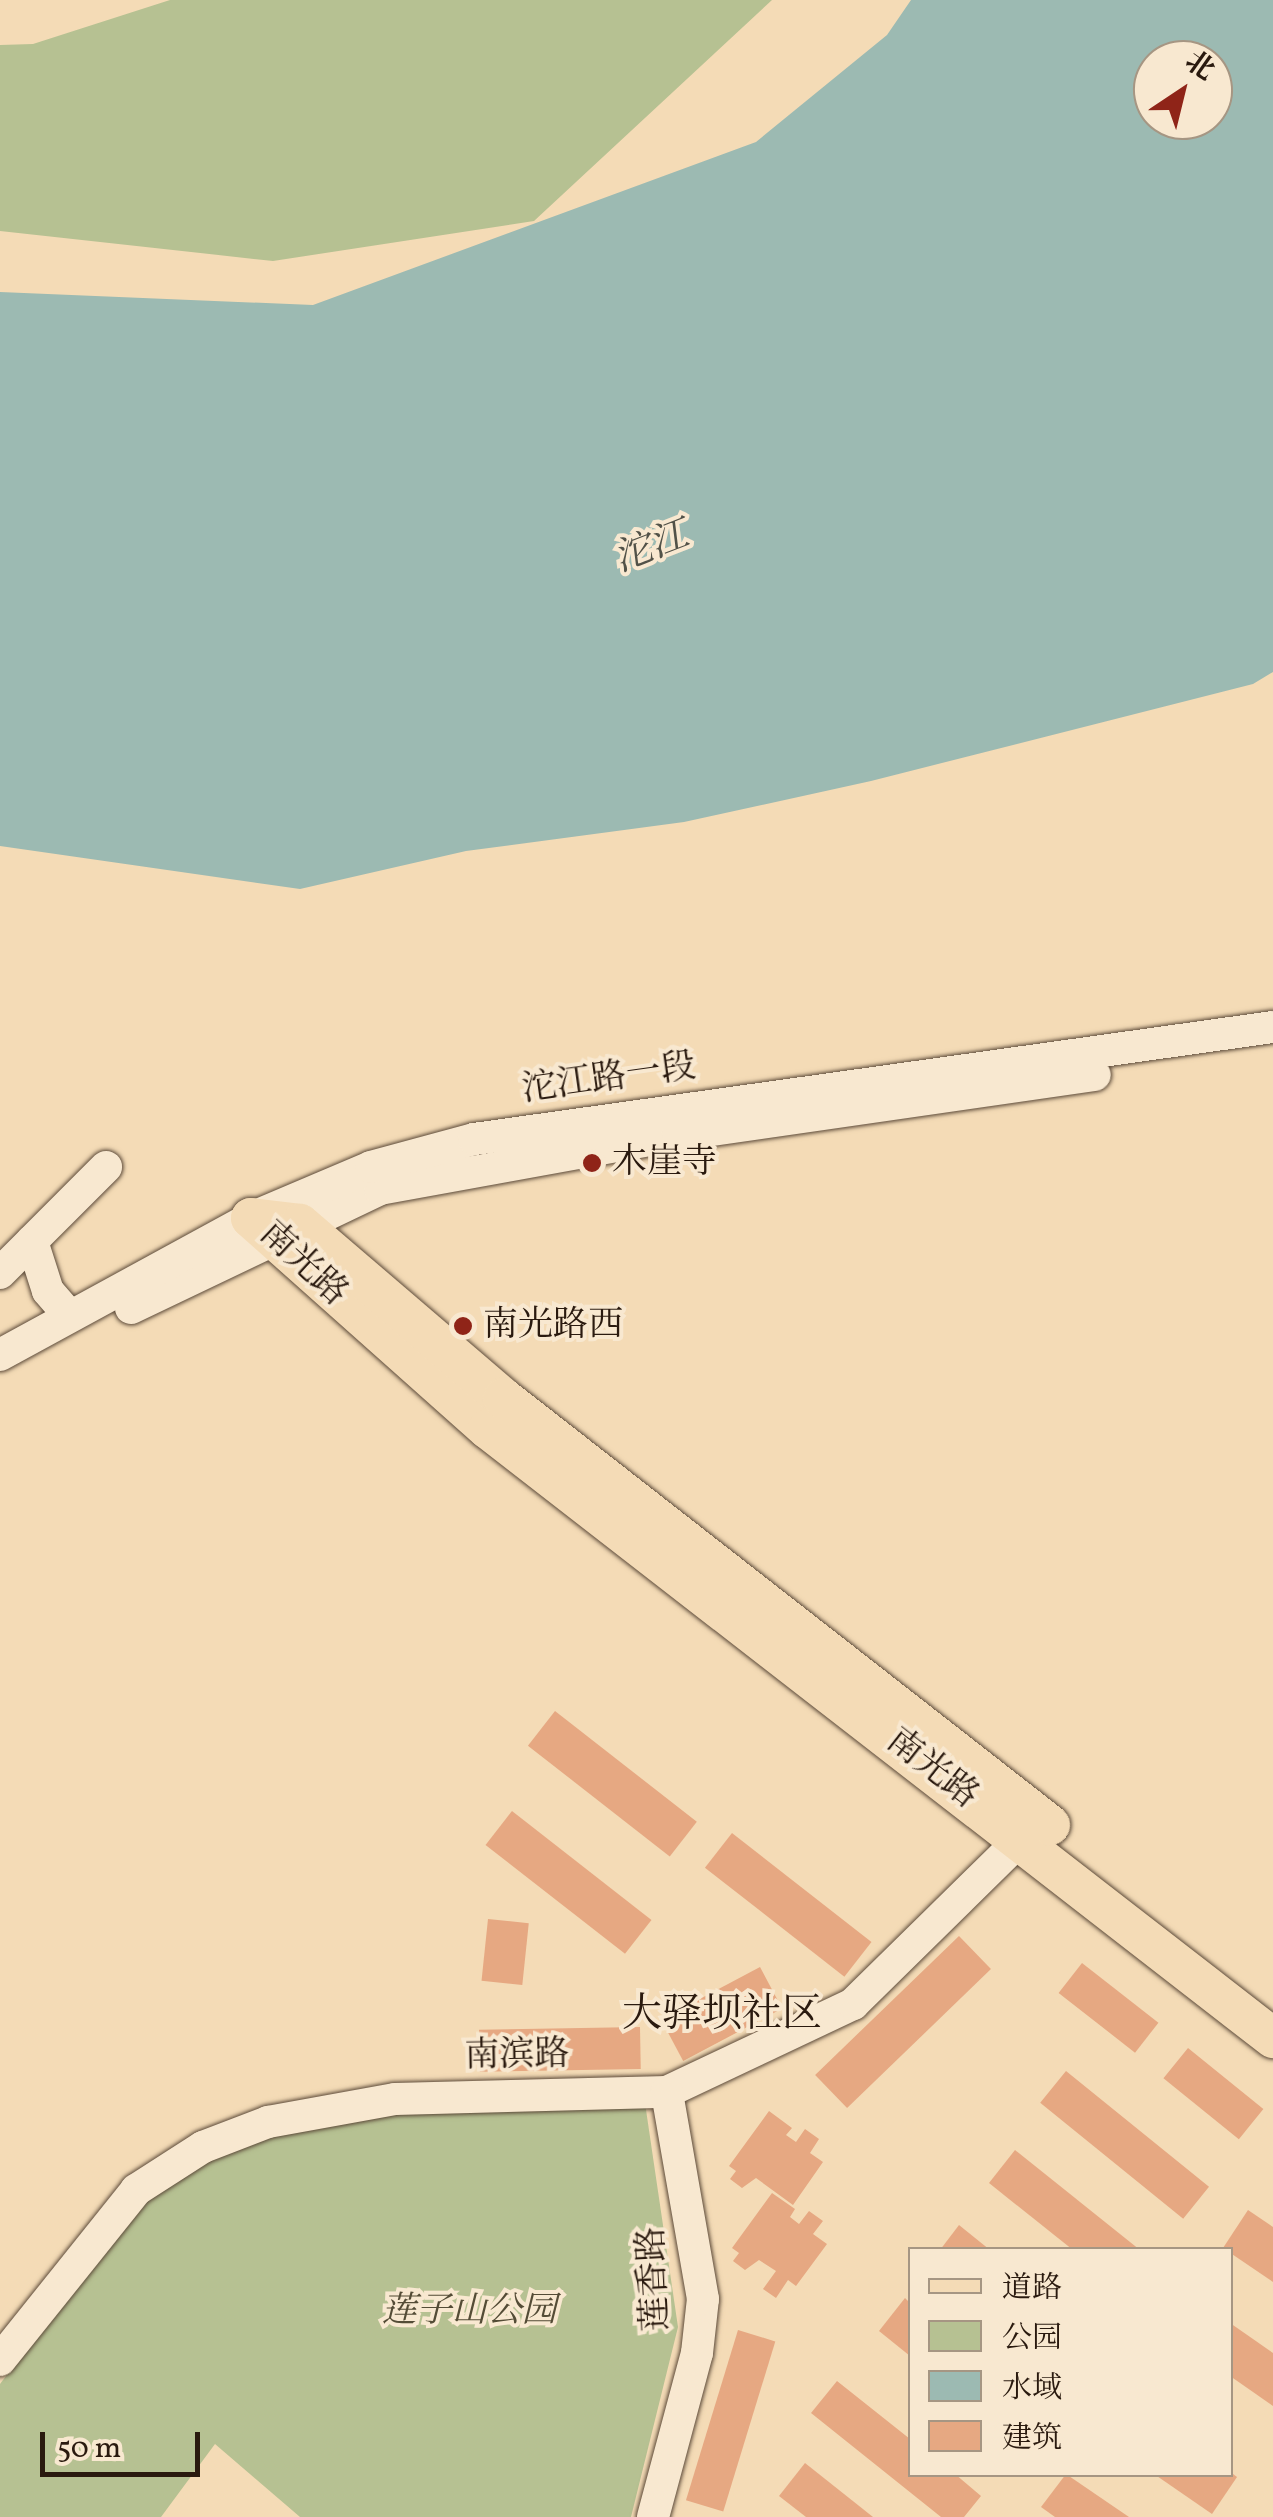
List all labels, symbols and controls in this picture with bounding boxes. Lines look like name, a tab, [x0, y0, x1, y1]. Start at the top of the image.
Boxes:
north arrow	[1133, 40, 1233, 140]
text: 北	[1177, 43, 1222, 91]
water label: 沱江	[608, 514, 696, 584]
street label: 沱江路一段	[519, 1046, 699, 1112]
place label: 木崖寺	[612, 1142, 717, 1184]
marker: 木崖寺	[581, 1152, 603, 1174]
street label: 南光路	[250, 1213, 356, 1315]
place label: 南光路西	[483, 1305, 623, 1347]
marker: 南光路西	[452, 1315, 474, 1337]
street label: 南光路	[878, 1720, 986, 1818]
district label: 大驿坝社区	[622, 1992, 822, 2040]
street label: 南滨路	[464, 2034, 570, 2078]
street label: 莲香路	[631, 2225, 679, 2333]
legend	[908, 2247, 1233, 2477]
text: 道路	[1002, 2268, 1062, 2310]
park label: 莲子山公园	[382, 2291, 556, 2333]
text: 公园	[1002, 2318, 1062, 2360]
text: 水域	[1002, 2368, 1062, 2410]
scale bar	[45, 2412, 205, 2474]
text: 建筑	[1002, 2418, 1062, 2460]
text: 50 m	[57, 2428, 121, 2470]

